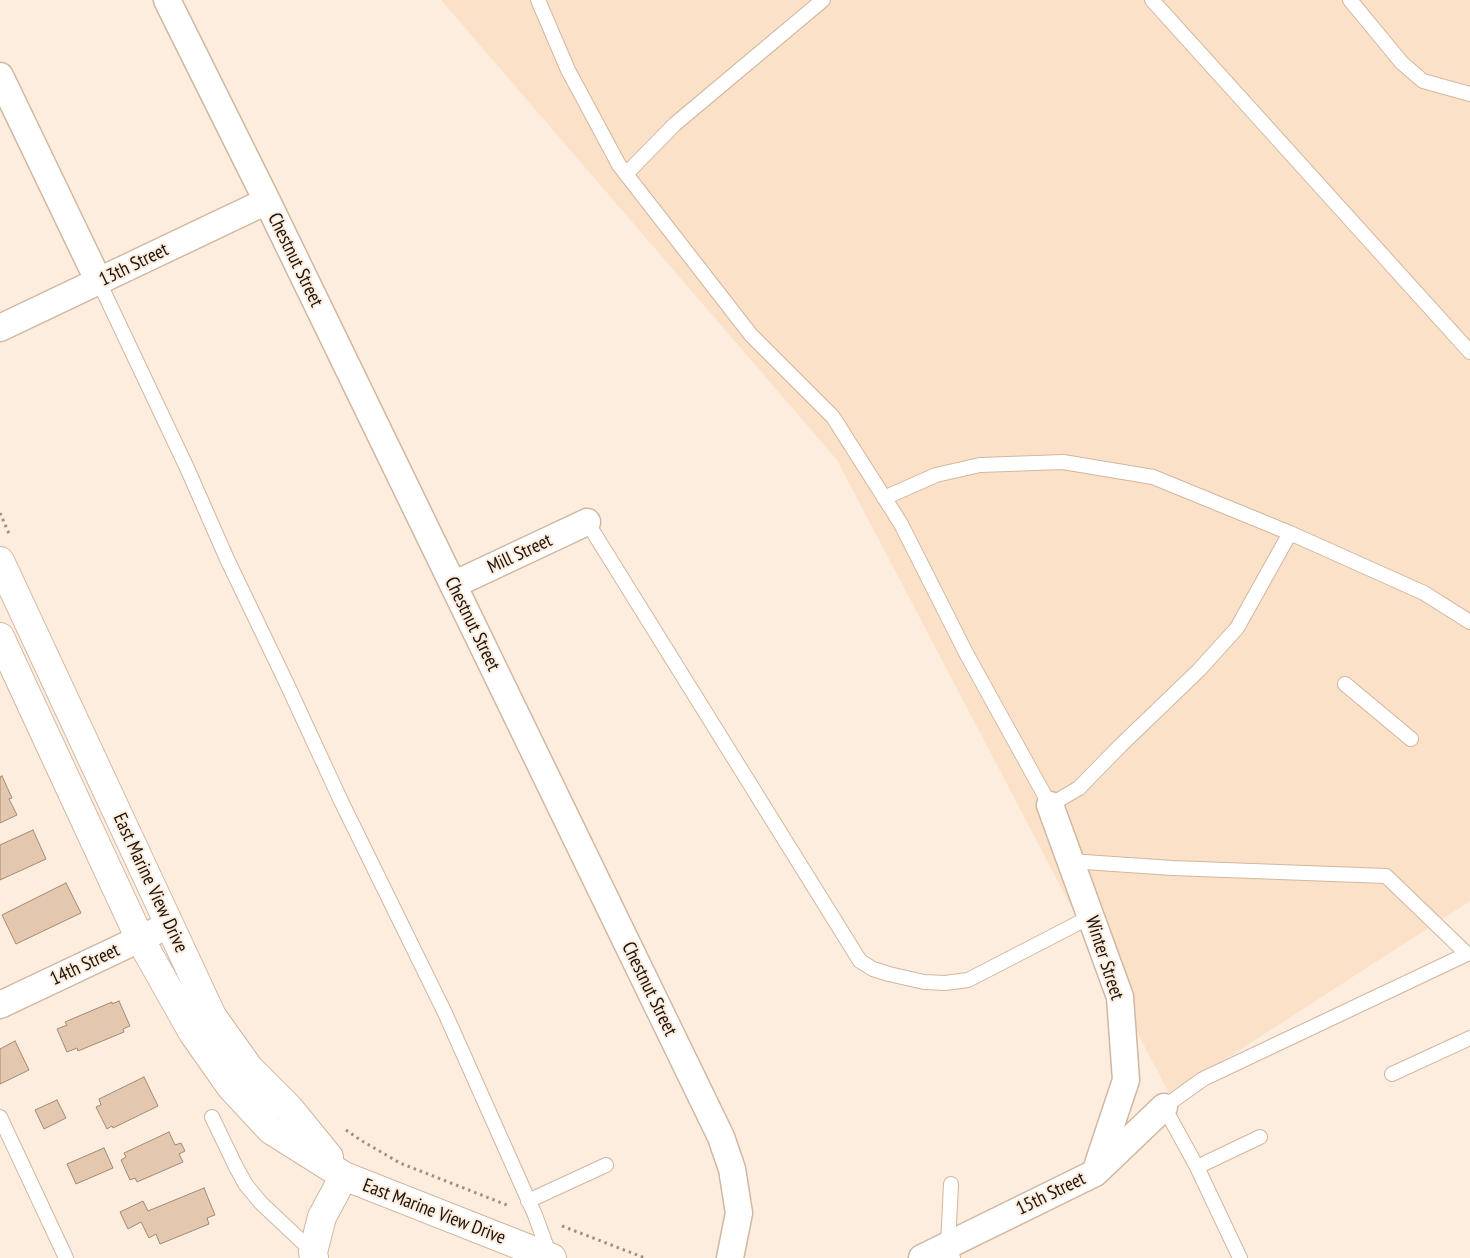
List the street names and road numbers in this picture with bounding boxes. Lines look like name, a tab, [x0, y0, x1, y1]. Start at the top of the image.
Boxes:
street label: Chestnut Street	[262, 209, 328, 311]
street label: 13th Street	[96, 239, 172, 291]
street label: Mill Street	[484, 529, 556, 579]
street label: Chestnut Street	[439, 573, 505, 675]
street label: East Marine View Drive	[108, 810, 192, 956]
street label: Winter Street	[1080, 913, 1128, 1003]
street label: Chestnut Street	[616, 938, 682, 1040]
street label: 14th Street	[47, 939, 123, 991]
street label: 15th Street	[1013, 1168, 1089, 1220]
street label: East Marine View Drive	[359, 1174, 509, 1250]

